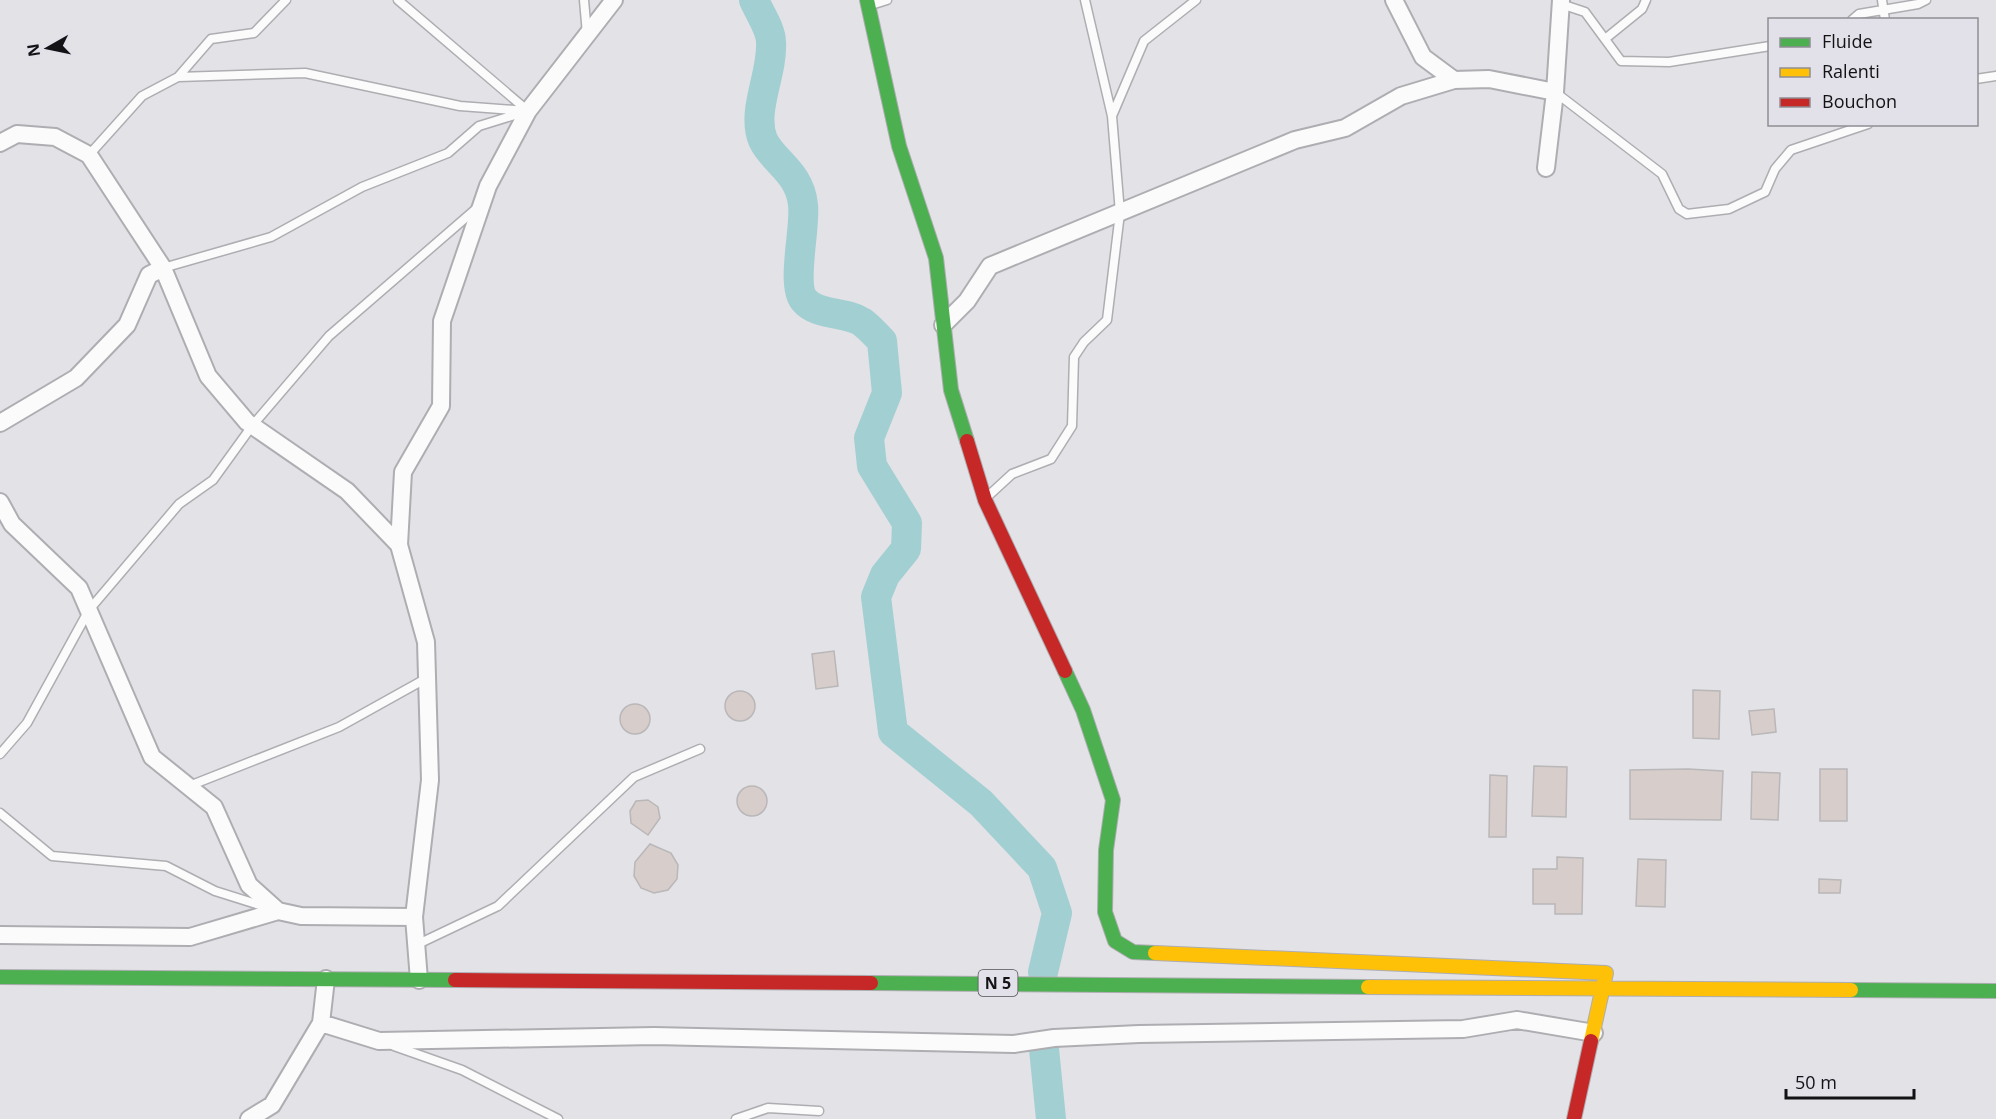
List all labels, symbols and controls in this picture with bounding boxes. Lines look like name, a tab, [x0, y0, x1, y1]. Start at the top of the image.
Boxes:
north arrow	[18, 18, 78, 78]
legend	[1768, 18, 1978, 126]
text: Fluide	[1822, 29, 1873, 53]
text: N	[21, 42, 45, 58]
text: Ralenti	[1822, 59, 1880, 83]
text: Bouchon	[1822, 89, 1897, 113]
road number: N 5	[978, 970, 1018, 996]
scale bar	[1786, 1062, 1914, 1100]
text: 50 m	[1795, 1070, 1837, 1094]

